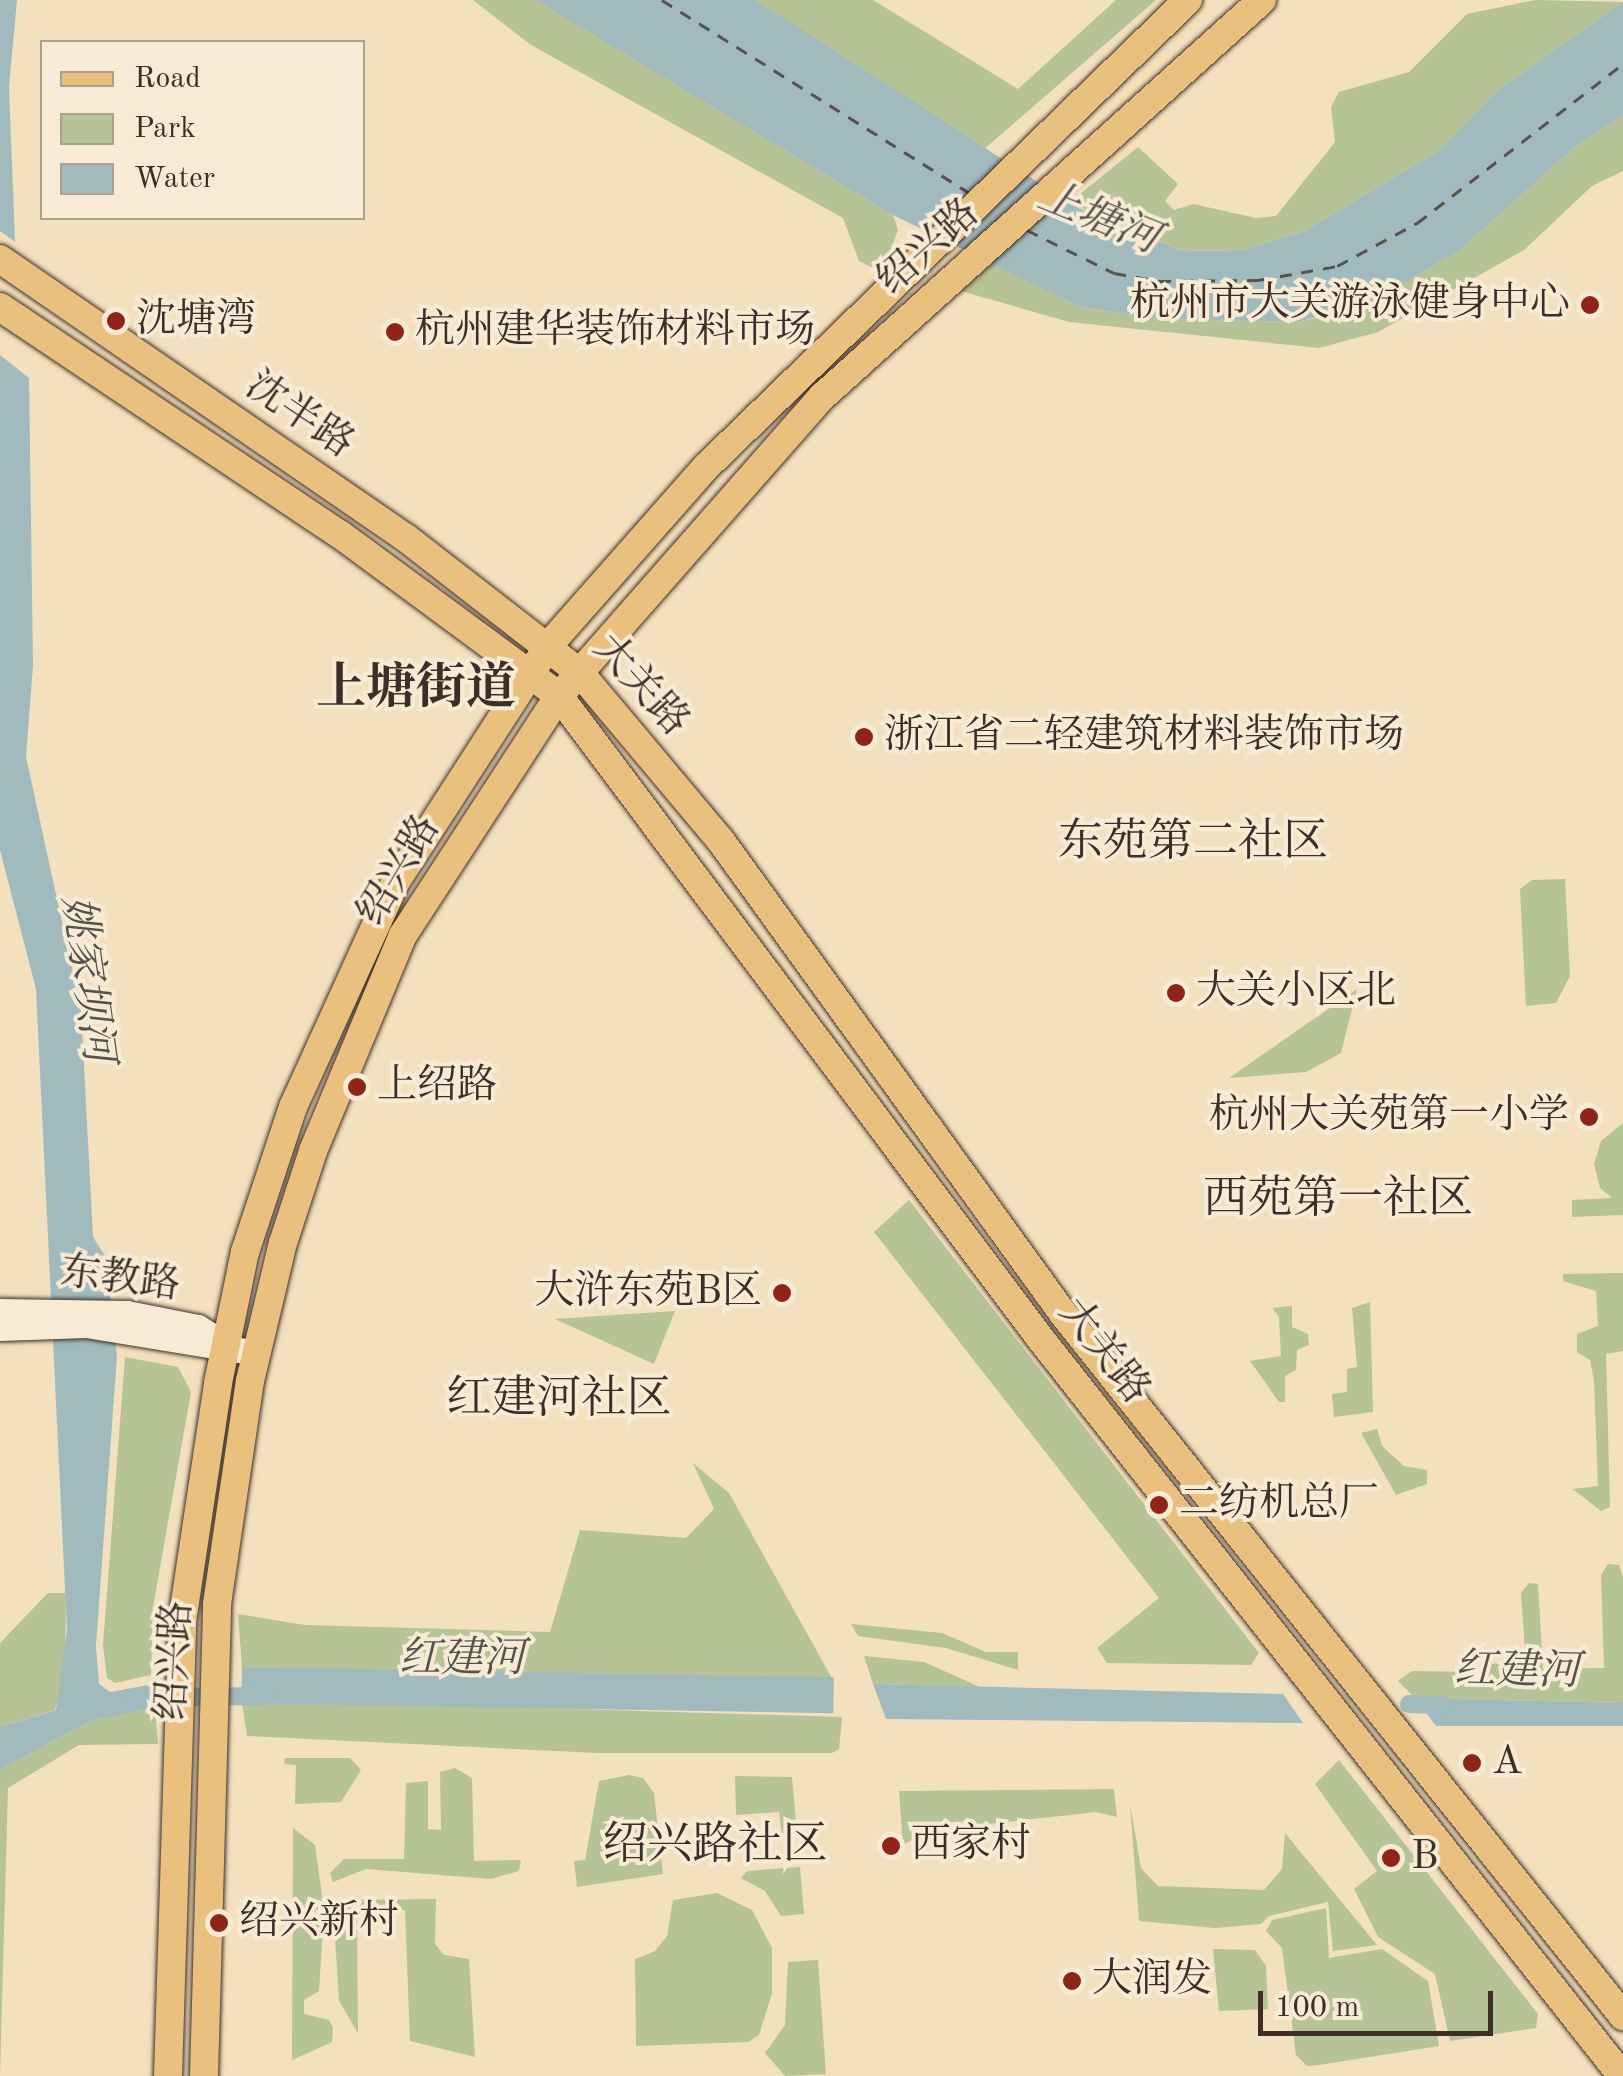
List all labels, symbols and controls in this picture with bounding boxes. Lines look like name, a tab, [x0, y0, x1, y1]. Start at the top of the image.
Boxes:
legend	[40, 40, 365, 220]
text: Road	[134, 64, 201, 94]
text: Park	[134, 114, 196, 144]
text: Water	[134, 164, 215, 194]
water label: 上塘河	[1030, 172, 1166, 266]
street label: 绍兴路	[868, 190, 990, 306]
place label: 杭州市大关游泳健身中心	[1130, 281, 1570, 329]
marker: 杭州市大关游泳健身中心	[1579, 294, 1601, 316]
place label: 沈塘湾	[136, 297, 256, 345]
place label: 杭州建华装饰材料市场	[415, 308, 815, 356]
marker: 沈塘湾	[105, 310, 127, 332]
marker: 杭州建华装饰材料市场	[384, 321, 406, 343]
street label: 沈半路	[236, 363, 362, 469]
street label: 大关路	[582, 625, 698, 747]
district label: 上塘街道	[316, 661, 516, 721]
place label: 浙江省二轻建筑材料装饰市场	[884, 713, 1404, 761]
marker: 浙江省二轻建筑材料装饰市场	[853, 726, 875, 748]
street label: 绍兴路	[349, 807, 451, 935]
district label: 东苑第二社区	[1058, 817, 1328, 871]
water label: 姚家坝河	[49, 892, 123, 1066]
place label: 大关小区北	[1196, 969, 1396, 1017]
marker: 大关小区北	[1165, 982, 1187, 1004]
place label: 上绍路	[377, 1063, 497, 1111]
marker: 上绍路	[346, 1076, 368, 1098]
place label: 杭州大关苑第一小学	[1209, 1093, 1569, 1141]
marker: 杭州大关苑第一小学	[1578, 1106, 1600, 1128]
district label: 西苑第一社区	[1203, 1174, 1473, 1228]
street label: 东教路	[58, 1249, 182, 1311]
place label: 大浒东苑B区	[534, 1269, 762, 1317]
marker: 大浒东苑B区	[771, 1282, 793, 1304]
street label: 大关路	[1047, 1290, 1159, 1414]
district label: 红建河社区	[447, 1374, 671, 1428]
place label: 二纺机总厂	[1179, 1481, 1379, 1529]
marker: 二纺机总厂	[1148, 1494, 1170, 1516]
street label: 绍兴路	[149, 1600, 203, 1722]
water label: 红建河	[399, 1635, 525, 1685]
water label: 红建河	[1454, 1646, 1580, 1698]
place label: A	[1492, 1739, 1523, 1787]
marker: A	[1461, 1752, 1483, 1774]
district label: 绍兴路社区	[603, 1820, 827, 1874]
place label: 西家村	[911, 1822, 1031, 1870]
place label: B	[1411, 1834, 1439, 1882]
marker: 西家村	[880, 1835, 902, 1857]
marker: B	[1380, 1847, 1402, 1869]
place label: 绍兴新村	[239, 1899, 399, 1947]
marker: 绍兴新村	[208, 1912, 230, 1934]
place label: 大润发	[1092, 1957, 1212, 2005]
marker: 大润发	[1061, 1970, 1083, 1992]
scale bar	[1263, 1971, 1498, 2033]
text: 100 m	[1275, 1993, 1359, 2023]

